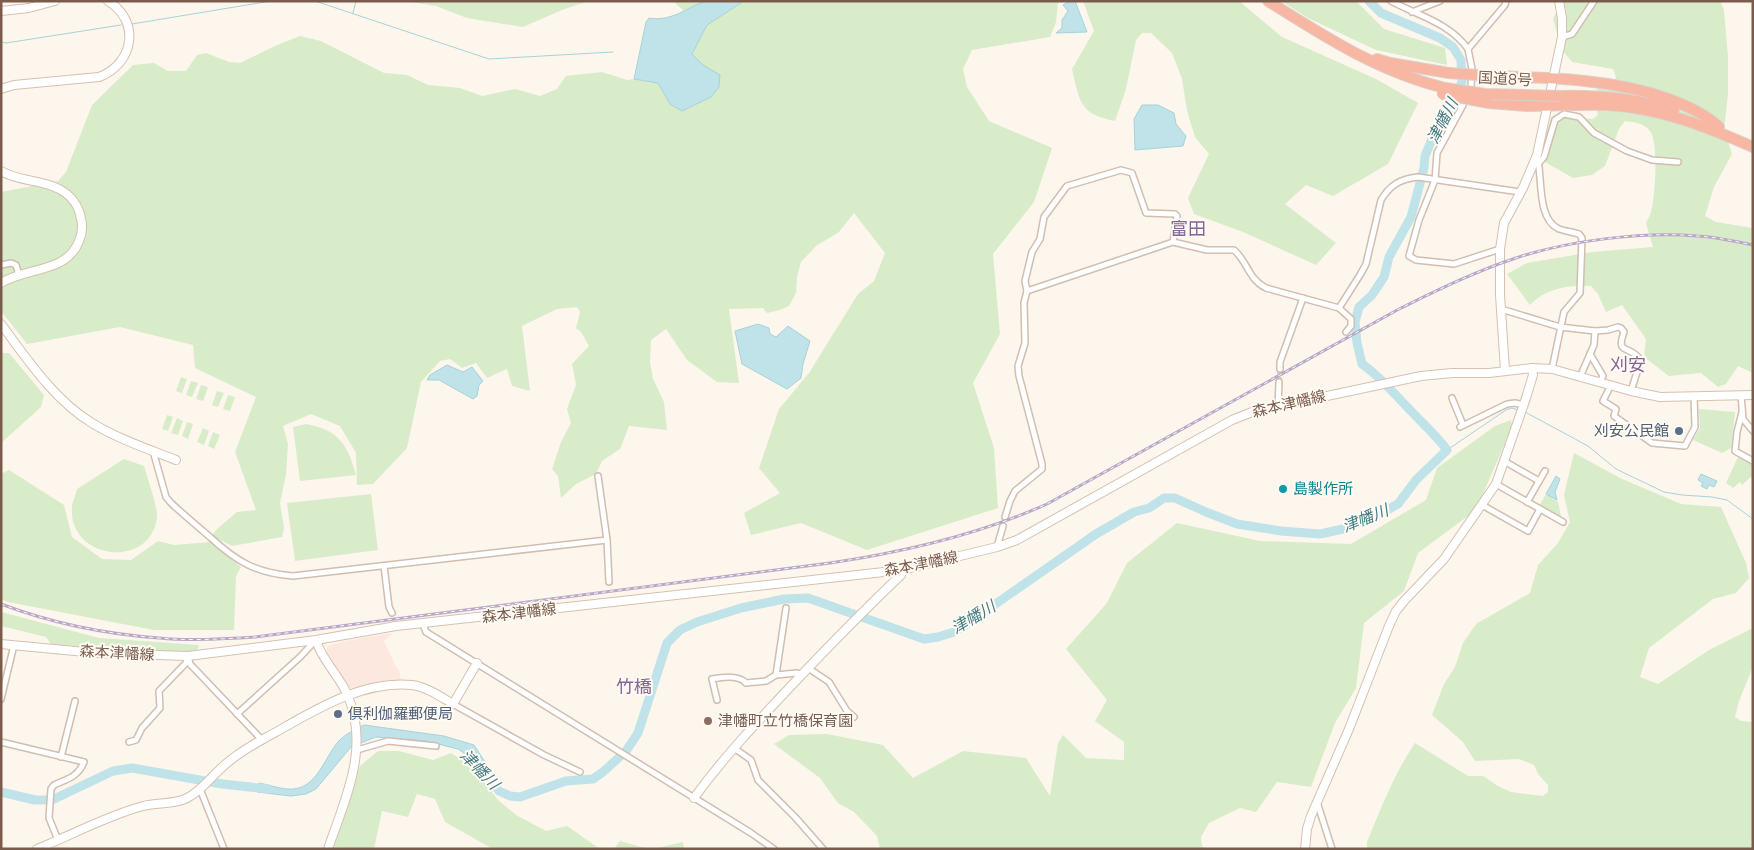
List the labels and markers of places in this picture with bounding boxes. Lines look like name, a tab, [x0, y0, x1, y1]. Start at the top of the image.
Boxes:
place label: 刈安公民館	[1594, 421, 1669, 440]
marker: 刈安公民館	[1673, 425, 1685, 437]
place label: 島製作所	[1293, 479, 1353, 498]
marker: 島製作所	[1277, 483, 1289, 495]
place label: 倶利伽羅郵便局	[347, 704, 453, 723]
marker: 倶利伽羅郵便局	[332, 708, 344, 720]
place label: 津幡町立竹橋保育園	[718, 711, 853, 730]
marker: 津幡町立竹橋保育園	[702, 715, 714, 727]

